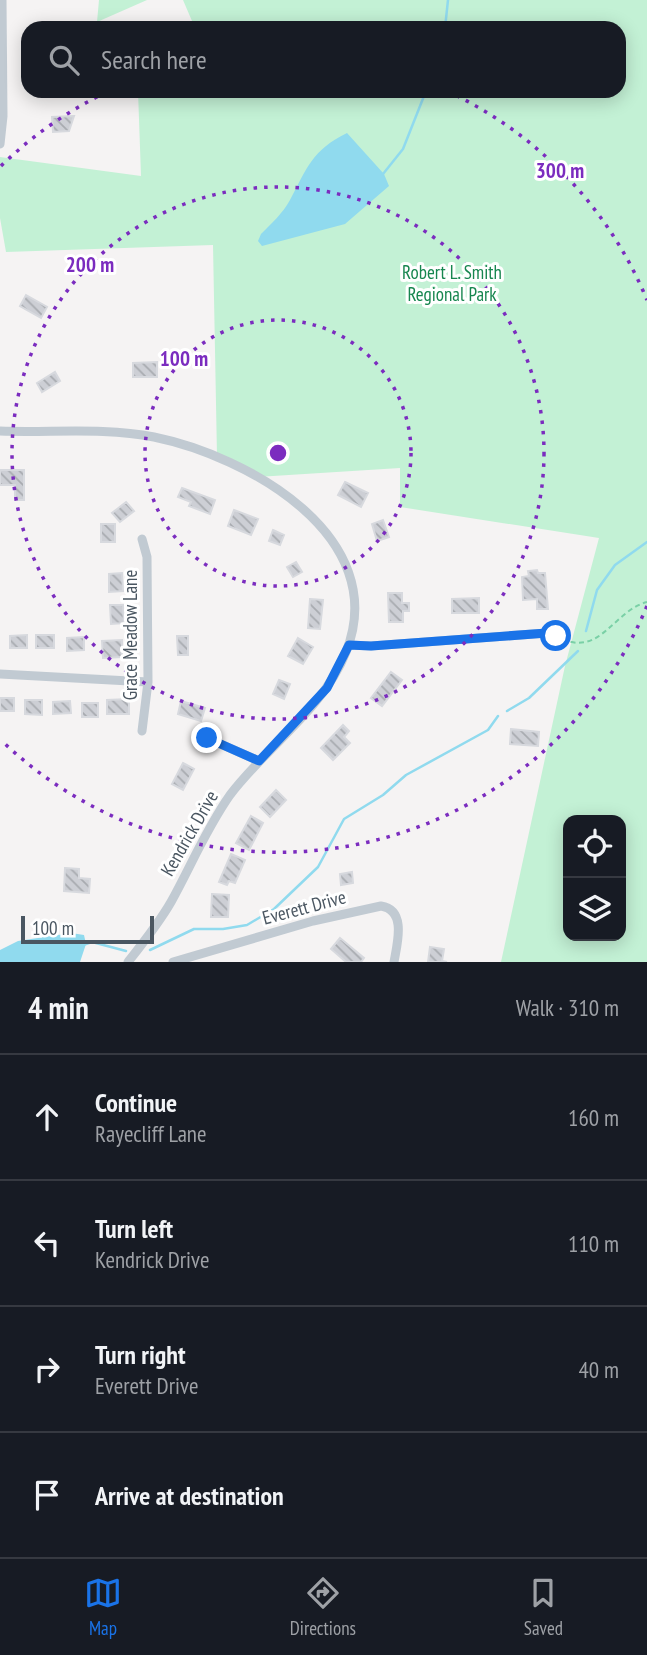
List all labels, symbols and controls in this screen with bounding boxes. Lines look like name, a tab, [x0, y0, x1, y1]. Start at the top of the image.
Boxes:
search box	[21, 21, 626, 98]
icon: search	[45, 41, 83, 79]
text: Search here	[101, 43, 207, 76]
text: 300 m	[536, 157, 584, 184]
text: 200 m	[66, 251, 114, 278]
park label: Robert L. Smith Regional Park	[402, 260, 502, 306]
text: 100 m	[160, 345, 208, 372]
centre of rings	[266, 441, 290, 465]
street label: Grace Meadow Lane	[118, 570, 142, 700]
route start	[540, 620, 571, 651]
route end	[191, 722, 222, 753]
street label: Kendrick Drive	[155, 786, 223, 880]
map controls	[563, 815, 626, 941]
button: locate	[563, 815, 626, 878]
button: layers	[563, 878, 626, 941]
street label: Everett Drive	[260, 884, 349, 930]
scale bar	[21, 913, 154, 945]
text: 100 m	[32, 916, 74, 940]
text: 4 min	[28, 988, 89, 1027]
text: Walk · 310 m	[516, 993, 619, 1022]
text: Continue	[95, 1086, 177, 1119]
icon: ahead	[28, 1098, 66, 1136]
text: 160 m	[568, 1103, 619, 1132]
text: Rayecliff Lane	[95, 1119, 206, 1148]
text: Turn left	[95, 1212, 173, 1245]
icon: left	[28, 1224, 66, 1262]
text: 110 m	[568, 1229, 619, 1258]
text: Kendrick Drive	[95, 1245, 210, 1274]
text: Turn right	[95, 1338, 186, 1371]
icon: right	[28, 1350, 66, 1388]
text: 40 m	[578, 1355, 619, 1384]
text: Everett Drive	[95, 1371, 198, 1400]
icon: arrive	[28, 1476, 66, 1514]
text: Arrive at destination	[95, 1479, 284, 1512]
tab: Map	[84, 1574, 122, 1640]
tab: Directions	[290, 1574, 356, 1640]
tab: Saved	[524, 1574, 563, 1640]

